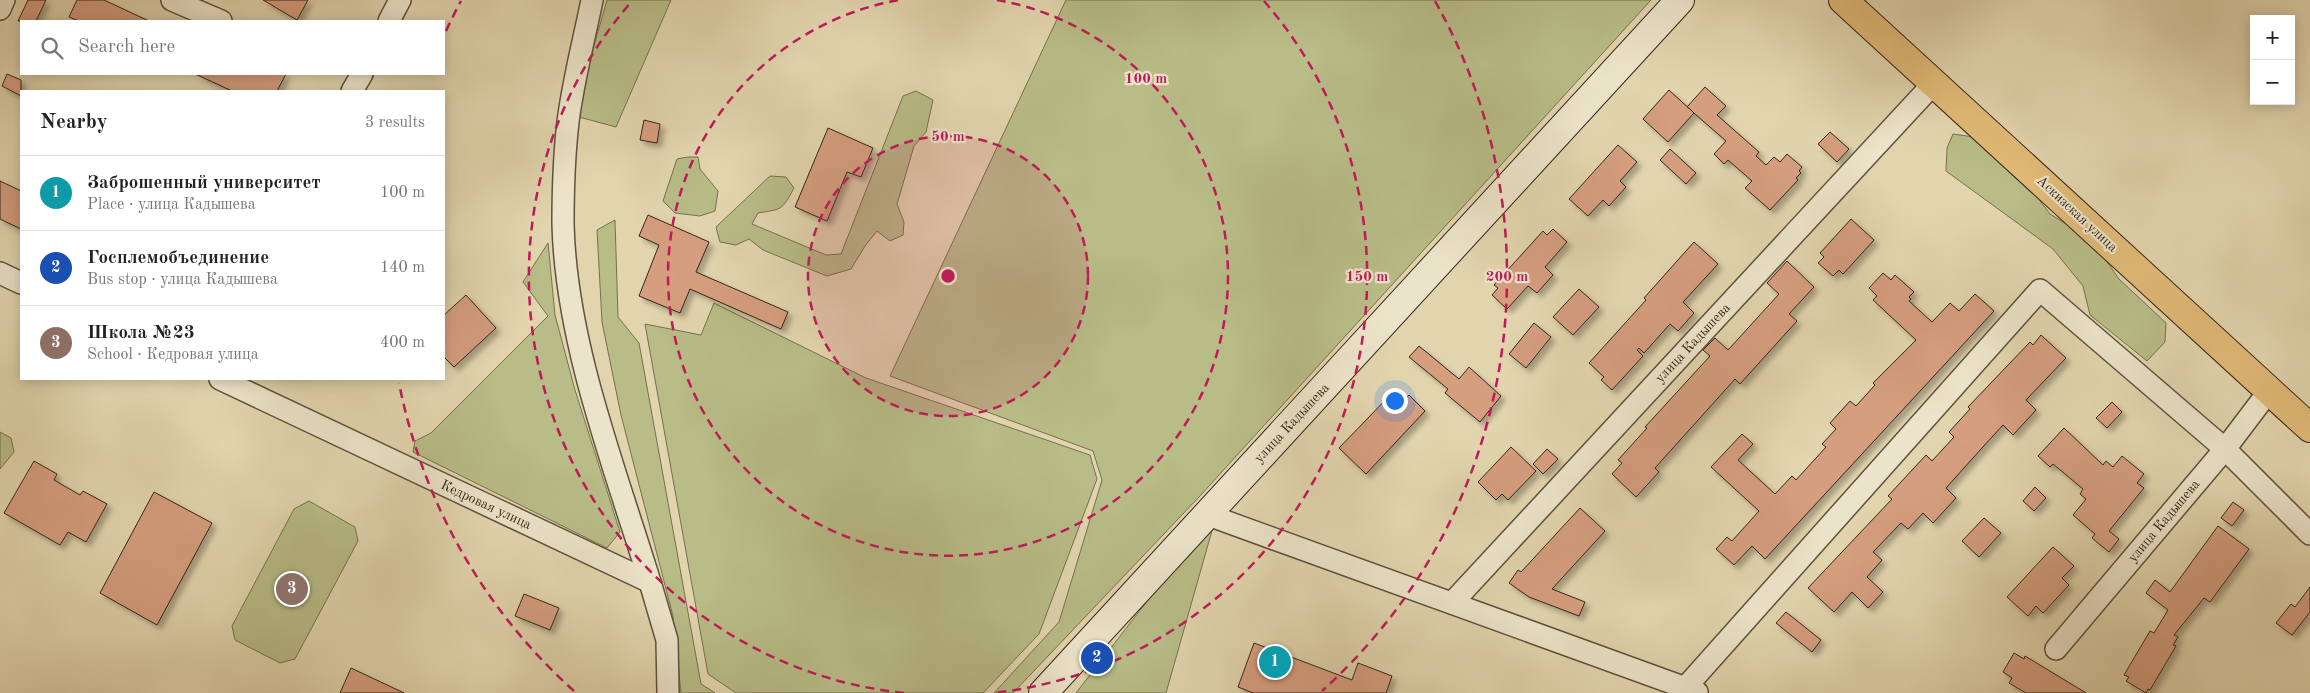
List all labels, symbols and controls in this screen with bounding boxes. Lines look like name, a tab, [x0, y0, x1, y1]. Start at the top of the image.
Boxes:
map controls	[2250, 15, 2295, 105]
button: +	[2250, 15, 2295, 60]
search box	[20, 20, 445, 75]
icon: search	[38, 34, 66, 62]
text: Search here	[78, 38, 175, 57]
button: −	[2250, 60, 2295, 105]
text: 100 m	[1125, 72, 1167, 87]
text: Nearby	[40, 112, 108, 133]
text: 3 results	[365, 115, 425, 131]
text: 50 m	[931, 130, 965, 145]
street label: Аскизская улица	[2034, 173, 2120, 255]
text: Заброшенный университет	[87, 174, 321, 193]
text: 1	[51, 185, 61, 201]
text: 100 m	[380, 185, 425, 201]
text: Place · улица Кадышева	[87, 197, 256, 213]
text: Госплемобъединение	[87, 249, 269, 268]
text: 2	[51, 260, 61, 276]
text: 140 m	[380, 260, 425, 276]
centre of rings	[939, 267, 957, 285]
text: 150 m	[1346, 270, 1388, 285]
text: 200 m	[1486, 270, 1528, 285]
text: Bus stop · улица Кадышева	[87, 272, 278, 288]
street label: улица Кадышева	[1653, 301, 1733, 385]
text: Школа №23	[87, 324, 195, 343]
text: 3	[51, 335, 61, 351]
text: 400 m	[380, 335, 425, 351]
text: School · Кедровая улица	[87, 347, 259, 363]
street label: улица Кадышева	[1252, 381, 1332, 465]
your location	[1382, 388, 1408, 414]
street label: улица Кадышева	[2126, 477, 2203, 565]
street label: Кедровая улица	[438, 478, 534, 532]
pin: 3	[276, 570, 308, 608]
pin: 2	[1081, 639, 1113, 677]
pin: 1	[1259, 643, 1291, 681]

